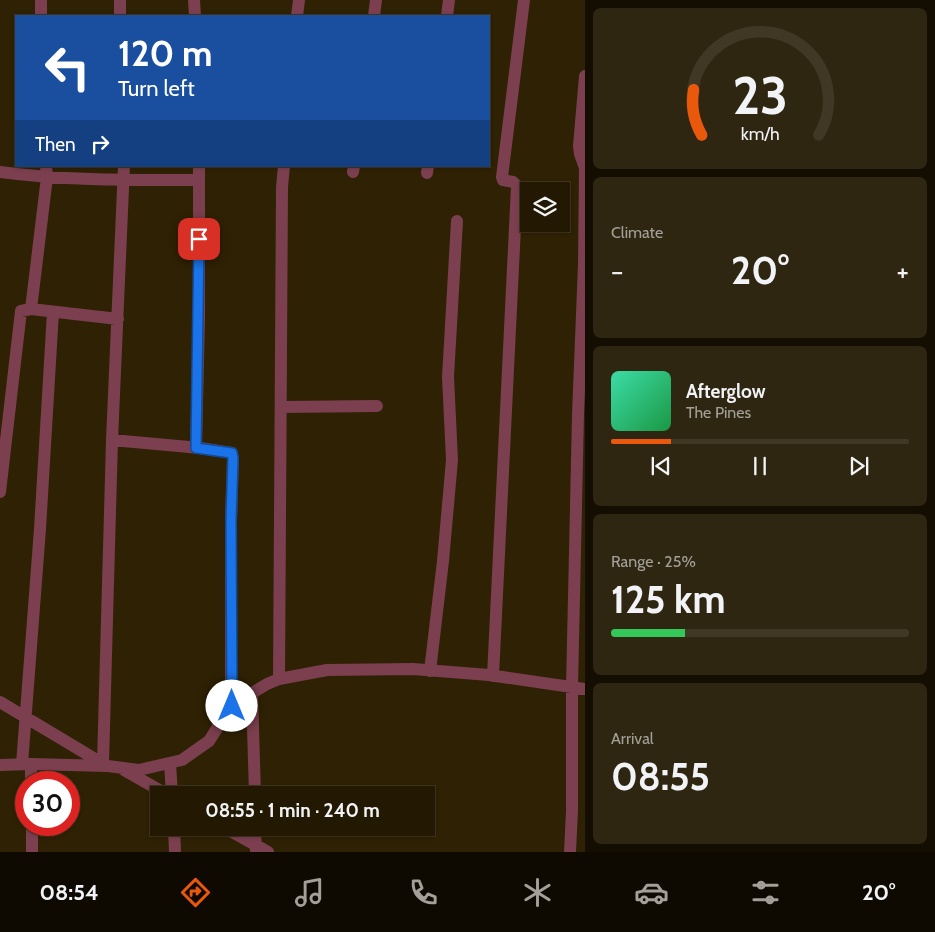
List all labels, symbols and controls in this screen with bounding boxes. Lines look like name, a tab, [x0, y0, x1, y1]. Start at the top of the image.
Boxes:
text: 120 m	[118, 32, 212, 75]
icon: left	[35, 35, 100, 100]
text: 23	[732, 64, 788, 127]
text: Turn left	[118, 75, 195, 102]
text: km/h	[740, 123, 780, 144]
icon: right	[86, 130, 114, 158]
text: Then	[35, 133, 76, 156]
map controls	[520, 182, 570, 232]
button: layers	[520, 182, 570, 232]
pin	[178, 218, 220, 260]
text: Climate	[611, 223, 663, 242]
icon: arrive	[185, 225, 213, 253]
text: 20°	[731, 247, 789, 294]
text: −	[611, 254, 623, 288]
text: +	[897, 254, 909, 288]
text: Afterglow	[686, 380, 766, 403]
text: The Pines	[686, 403, 751, 422]
icon: previous	[647, 452, 675, 480]
icon: pause	[746, 452, 774, 480]
icon: next	[845, 452, 873, 480]
text: Range · 25%	[611, 552, 696, 571]
text: 125 km	[611, 576, 726, 623]
position arrow	[205, 679, 257, 731]
text: Arrival	[611, 729, 654, 748]
text: 08:55	[611, 753, 710, 800]
speed limit sign: 30	[15, 771, 80, 836]
text: 08:55 · 1 min · 240 m	[205, 799, 380, 822]
icon: directions	[178, 875, 213, 910]
icon: music	[292, 875, 327, 910]
icon: phone	[406, 875, 441, 910]
icon: climate	[520, 875, 555, 910]
icon: car	[634, 875, 669, 910]
icon: filters	[748, 875, 783, 910]
text: 08:54	[40, 879, 99, 906]
text: 20°	[862, 879, 895, 906]

